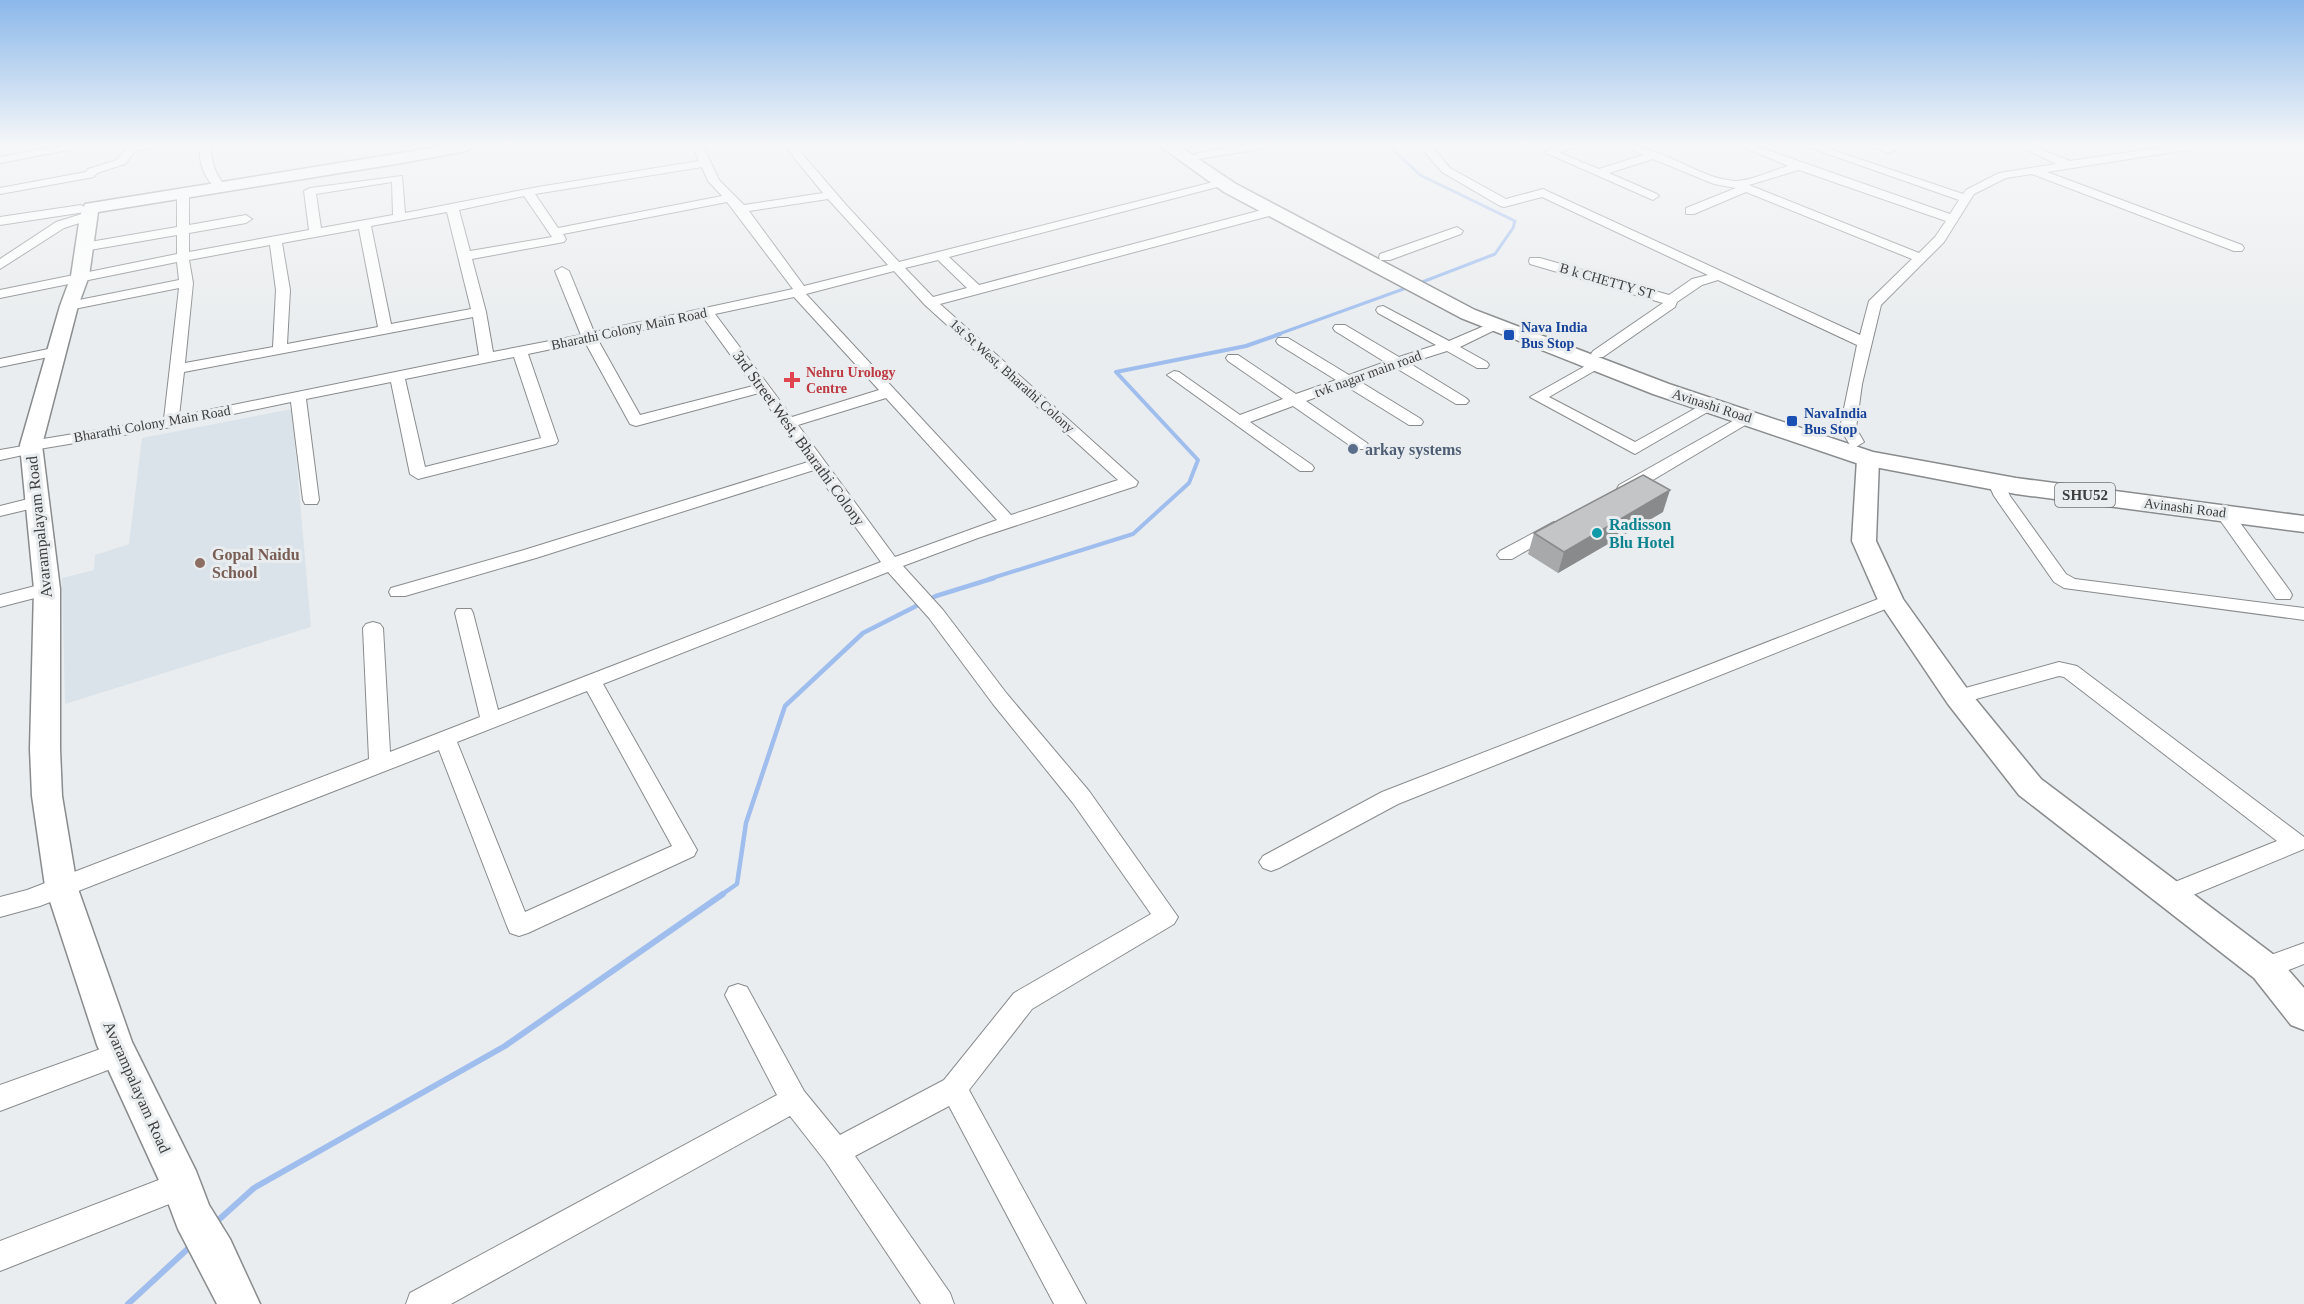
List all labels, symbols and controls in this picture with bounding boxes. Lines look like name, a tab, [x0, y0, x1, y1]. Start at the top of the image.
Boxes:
street label: B k CHETTY ST	[1558, 260, 1657, 302]
street label: Bharathi Colony Main Road	[550, 305, 708, 353]
street label: 1st St West, Bharathi Colony	[947, 316, 1077, 436]
place label: Nava India Bus Stop	[1521, 320, 1588, 351]
marker: Nava India Bus Stop	[1502, 328, 1516, 342]
street label: 3rd Street West, Bharathi Colony	[729, 347, 868, 529]
street label: tvk nagar main road	[1313, 348, 1423, 400]
place label: Nehru Urology Centre	[806, 365, 896, 396]
marker: Nehru Urology Centre	[783, 371, 801, 389]
street label: Avinashi Road	[1670, 386, 1754, 426]
street label: Bharathi Colony Main Road	[72, 403, 232, 445]
place label: NavaIndia Bus Stop	[1804, 406, 1867, 437]
marker: NavaIndia Bus Stop	[1785, 414, 1799, 428]
place label: arkay systems	[1365, 441, 1461, 459]
marker: arkay systems	[1346, 442, 1360, 456]
street label: Avarampalayam Road	[23, 455, 56, 599]
road number: SHU52	[2055, 483, 2115, 507]
street label: Avinashi Road	[2143, 496, 2227, 520]
place label: Radisson Blu Hotel	[1609, 516, 1675, 551]
marker: Radisson Blu Hotel	[1590, 526, 1604, 540]
place label: Gopal Naidu School	[212, 546, 300, 581]
marker: Gopal Naidu School	[193, 556, 207, 570]
street label: Avarampalayam Road	[99, 1019, 174, 1156]

